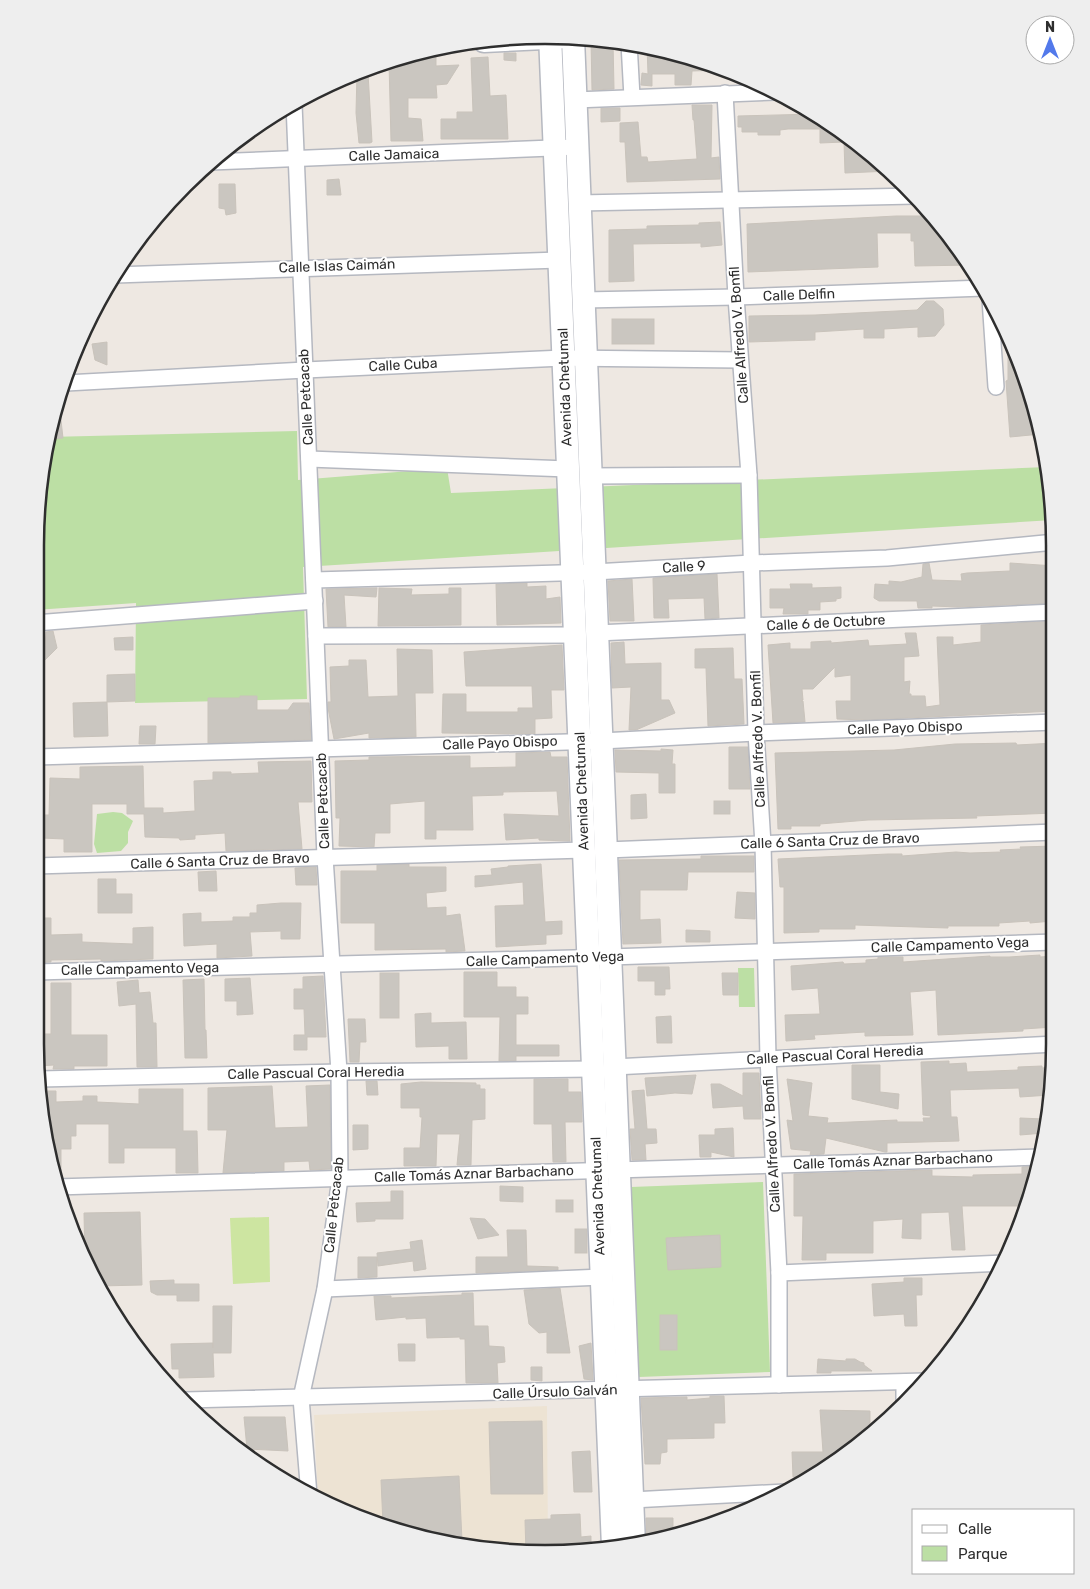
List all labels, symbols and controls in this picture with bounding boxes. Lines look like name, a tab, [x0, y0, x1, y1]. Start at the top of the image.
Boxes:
north arrow	[1025, 15, 1075, 65]
text: N	[1045, 19, 1055, 36]
street label: Calle Jamaica	[348, 145, 440, 165]
street label: Calle Islas Caimán	[278, 255, 396, 277]
street label: Calle Alfredo V. Bonfil	[726, 266, 752, 404]
street label: Calle Delfin	[763, 285, 835, 305]
street label: Avenida Chetumal	[554, 327, 576, 447]
street label: Calle Petcacab	[295, 348, 317, 446]
street label: Calle Cuba	[368, 355, 438, 375]
street label: Calle 9	[662, 557, 706, 577]
street label: Calle 6 de Octubre	[766, 611, 886, 635]
street label: Calle Alfredo V. Bonfil	[747, 670, 769, 808]
street label: Calle Payo Obispo	[847, 717, 963, 739]
street label: Avenida Chetumal	[571, 731, 593, 851]
street label: Calle Payo Obispo	[442, 732, 558, 754]
street label: Calle Petcacab	[313, 752, 333, 850]
street label: Calle 6 Santa Cruz de Bravo	[740, 829, 920, 853]
street label: Calle 6 Santa Cruz de Bravo	[130, 849, 310, 873]
street label: Calle Campamento Vega	[871, 934, 1029, 956]
street label: Calle Campamento Vega	[466, 948, 624, 970]
street label: Calle Campamento Vega	[61, 959, 219, 979]
street label: Calle Pascual Coral Heredia	[746, 1042, 924, 1068]
street label: Calle Pascual Coral Heredia	[227, 1063, 405, 1083]
street label: Calle Alfredo V. Bonfil	[760, 1075, 784, 1213]
street label: Avenida Chetumal	[587, 1136, 609, 1256]
street label: Calle Tomás Aznar Barbachano	[793, 1149, 993, 1173]
street label: Calle Petcacab	[321, 1156, 347, 1254]
street label: Calle Tomás Aznar Barbachano	[374, 1162, 574, 1186]
street label: Calle Úrsulo Galván	[492, 1380, 618, 1403]
legend	[912, 1509, 1075, 1574]
text: Calle	[958, 1520, 992, 1538]
text: Parque	[958, 1545, 1008, 1563]

